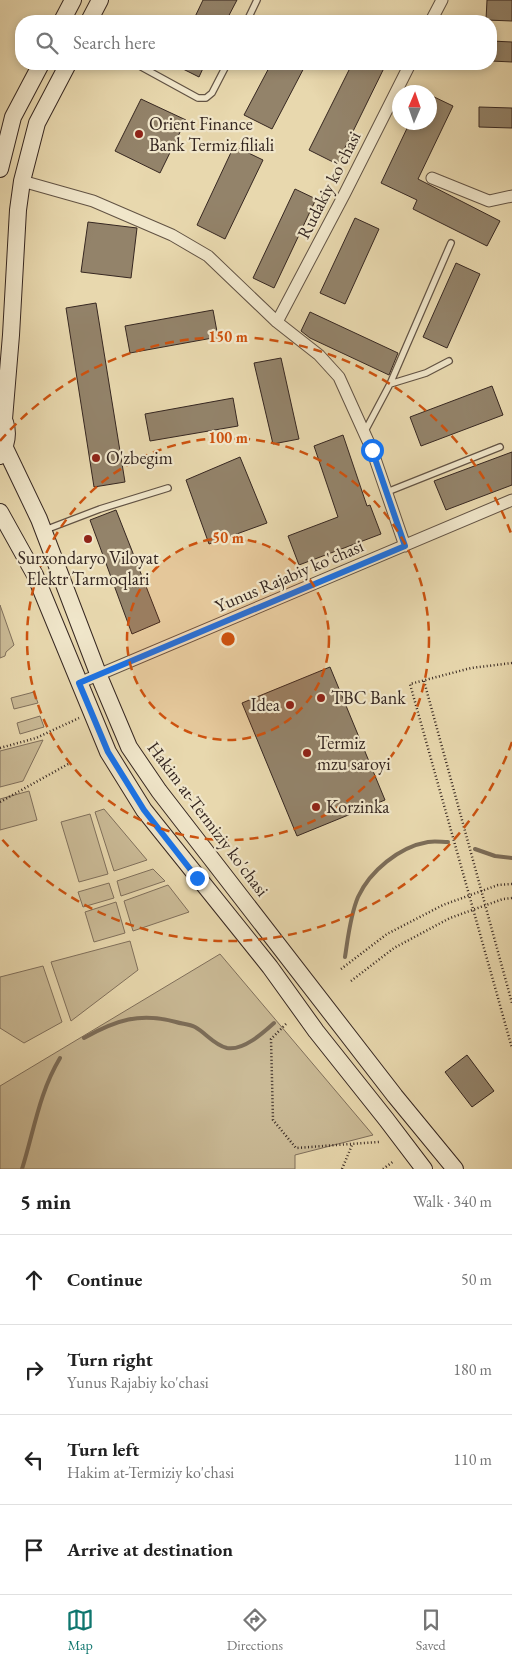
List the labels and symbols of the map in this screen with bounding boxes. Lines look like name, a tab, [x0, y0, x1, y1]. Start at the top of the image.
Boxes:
north arrow	[392, 85, 437, 130]
place label: Orient Finance Bank Termiz filiali	[149, 112, 275, 156]
street label: Rudakiy ko'chasi	[292, 127, 366, 243]
marker: Orient Finance Bank Termiz filiali	[133, 128, 145, 140]
text: 150 m	[208, 327, 248, 346]
text: 100 m	[208, 428, 248, 447]
route start	[361, 439, 384, 462]
place label: O'zbegim	[106, 446, 173, 469]
marker: O'zbegim	[90, 452, 102, 464]
text: 50 m	[212, 528, 244, 547]
marker: Surxondaryo Viloyat Elektr Tarmoqlari	[82, 533, 94, 545]
street label: Yunus Rajabiy ko'chasi	[211, 534, 367, 617]
place label: Surxondaryo Viloyat Elektr Tarmoqlari	[17, 546, 159, 590]
centre of rings	[219, 630, 237, 648]
place label: TBC Bank	[331, 686, 406, 709]
marker: TBC Bank	[315, 692, 327, 704]
place label: Idea	[251, 693, 281, 716]
marker: Idea	[284, 699, 296, 711]
place label: Termiz mzu saroyi	[317, 731, 391, 775]
street label: Hakim at-Termiziy ko'chasi	[143, 737, 275, 901]
marker: Termiz mzu saroyi	[301, 747, 313, 759]
place label: Korzinka	[326, 795, 390, 818]
marker: Korzinka	[310, 801, 322, 813]
route end	[186, 867, 209, 890]

